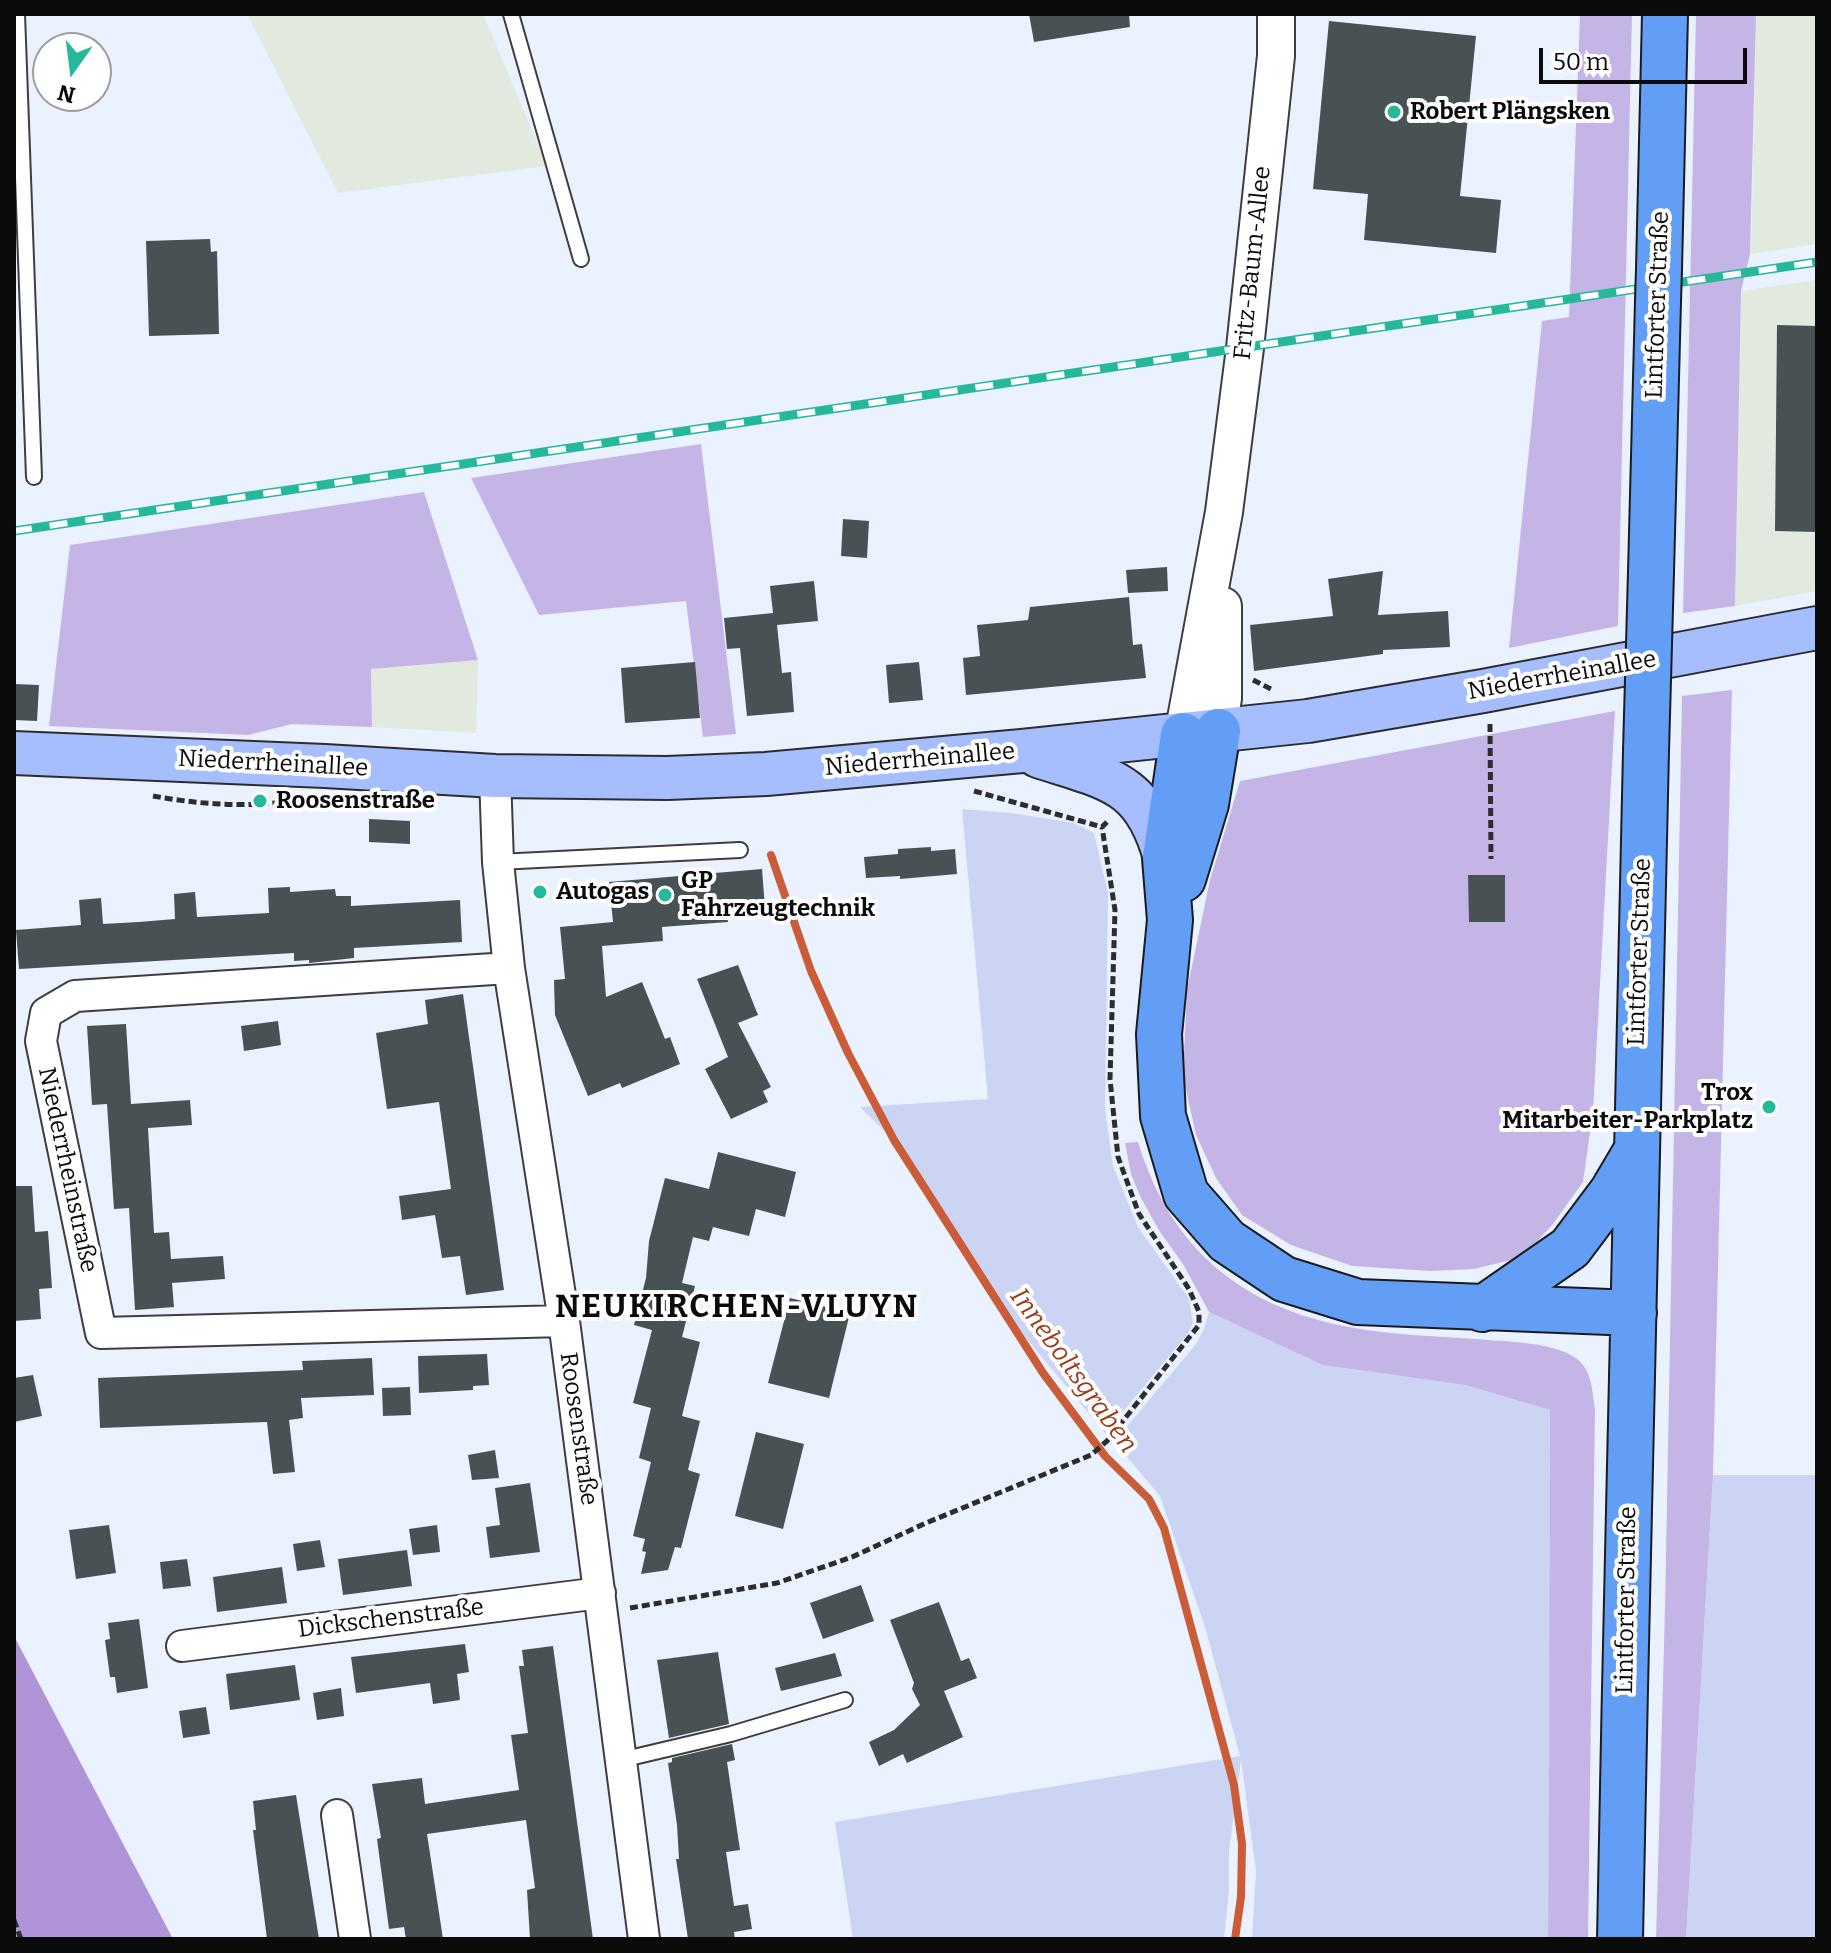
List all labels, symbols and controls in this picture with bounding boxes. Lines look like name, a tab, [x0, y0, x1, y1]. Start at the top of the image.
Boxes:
north arrow	[32, 32, 112, 112]
scale bar	[1543, 32, 1751, 82]
text: 50 m	[1553, 48, 1609, 76]
text: N	[55, 79, 78, 109]
place label: Robert Plängsken	[1410, 98, 1610, 126]
marker: Robert Plängsken	[1385, 103, 1403, 121]
street label: Fritz-Baum-Allee	[1229, 165, 1277, 361]
street label: Lintforter Straße	[1640, 211, 1676, 399]
street label: Niederrheinallee	[1466, 645, 1658, 707]
street label: Niederrheinallee	[824, 737, 1016, 783]
street label: Niederrheinallee	[177, 745, 369, 783]
place label: Roosenstraße	[276, 787, 435, 815]
marker: Roosenstraße	[251, 792, 269, 810]
street label: Lintforter Straße	[1622, 858, 1658, 1046]
place label: GP Fahrzeugtechnik	[681, 867, 875, 923]
place label: Autogas	[556, 878, 649, 906]
marker: Autogas	[531, 883, 549, 901]
marker: GP Fahrzeugtechnik	[656, 886, 674, 904]
street label: Niederrheinstraße	[31, 1065, 103, 1275]
place label: Trox Mitarbeiter-Parkplatz	[1502, 1079, 1753, 1135]
marker: Trox Mitarbeiter-Parkplatz	[1760, 1098, 1778, 1116]
water label: Inneboltsgraben	[1003, 1283, 1143, 1459]
district label: NEUKIRCHEN-VLUYN	[555, 1289, 919, 1327]
street label: Roosenstraße	[553, 1351, 603, 1507]
street label: Lintforter Straße	[1611, 1506, 1643, 1694]
street label: Dickschenstraße	[296, 1593, 486, 1645]

